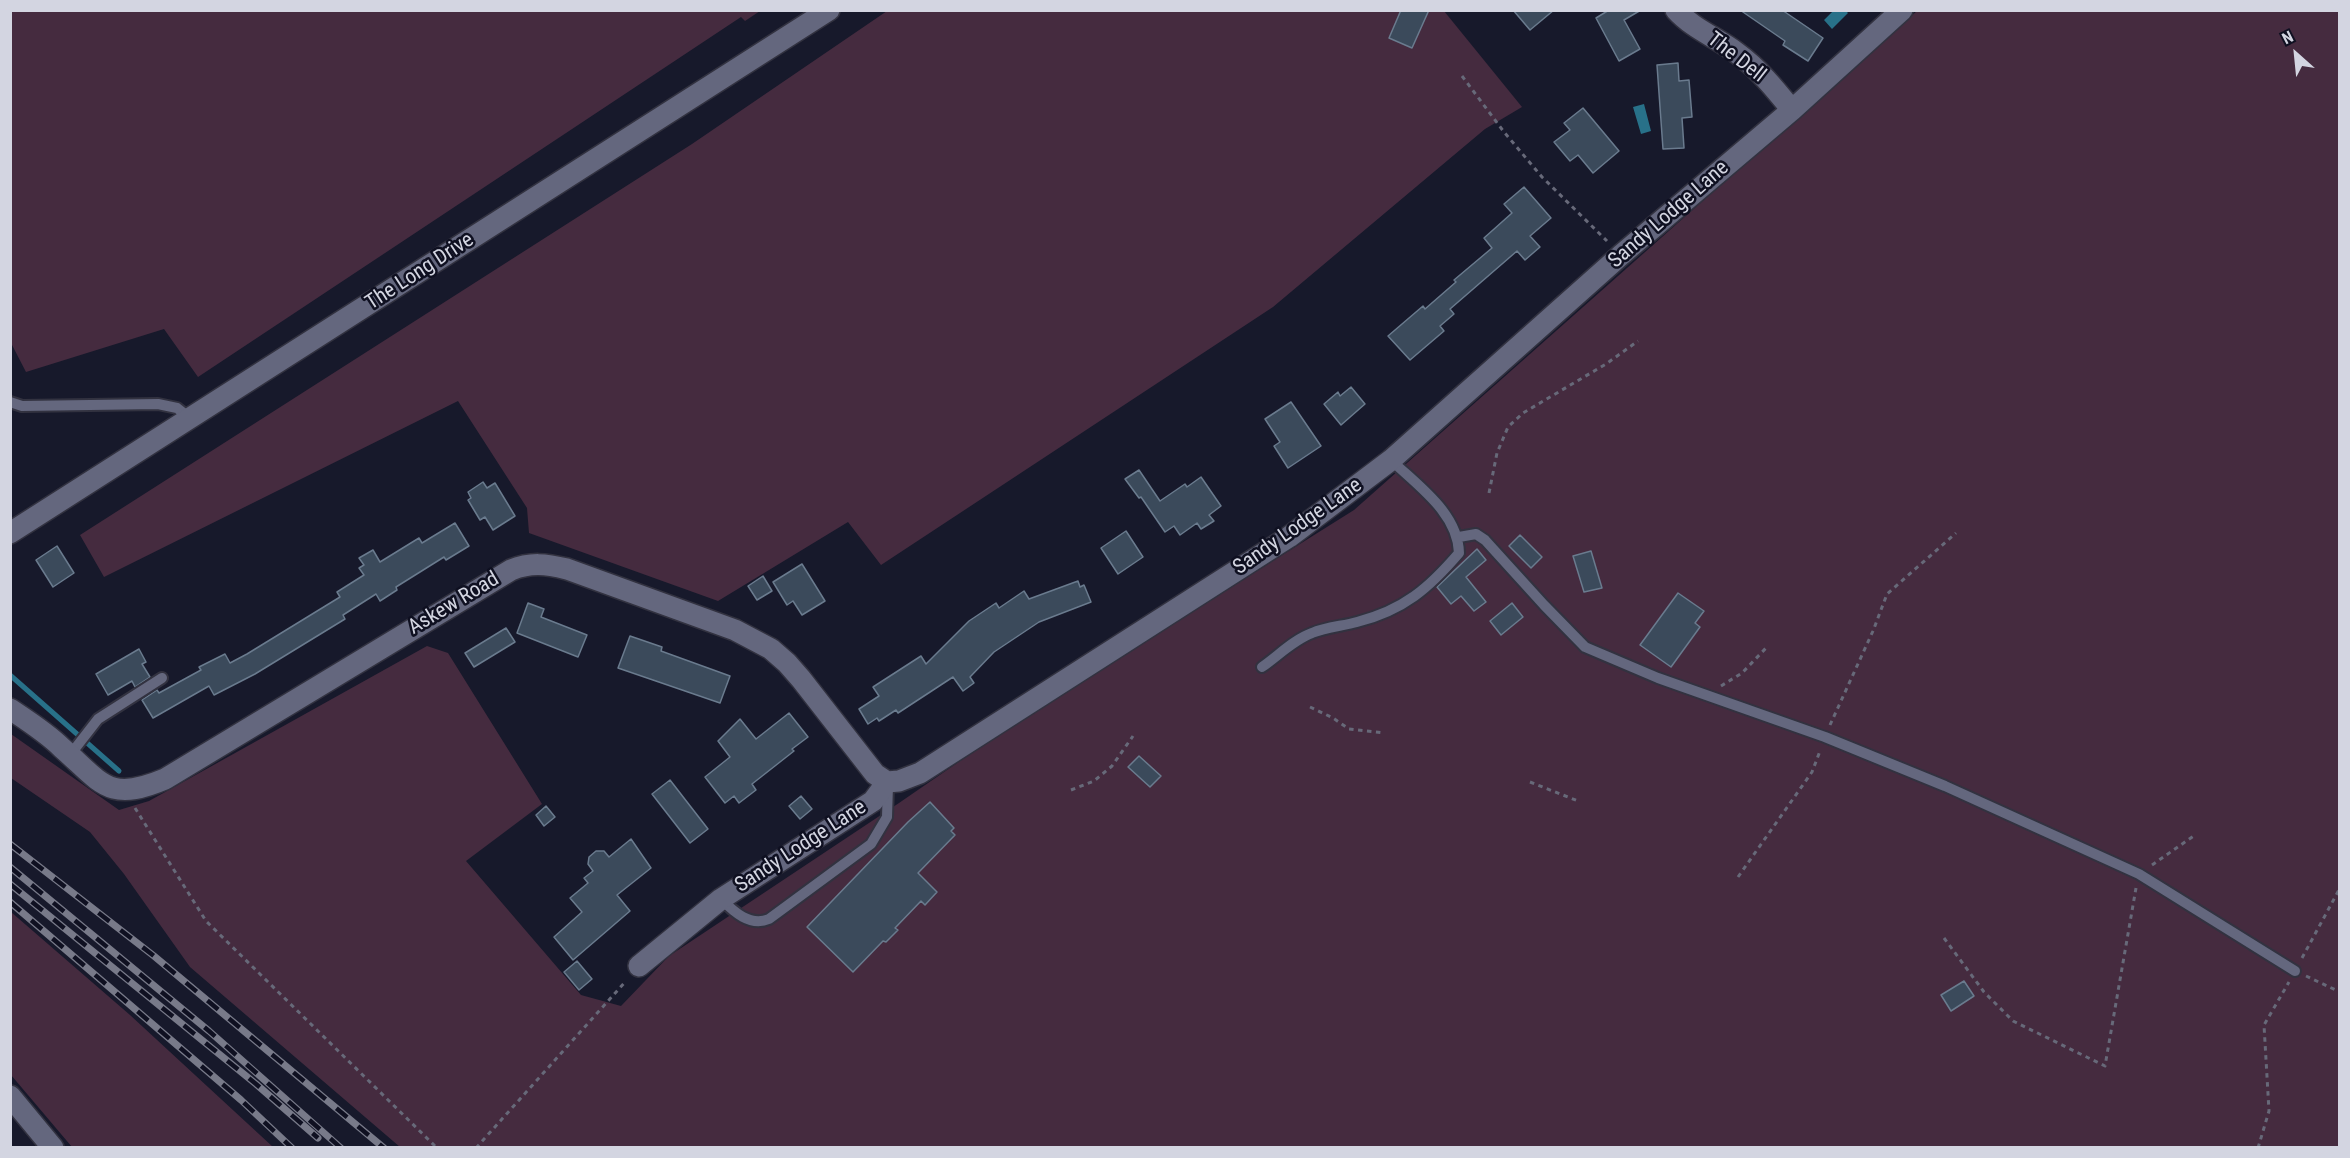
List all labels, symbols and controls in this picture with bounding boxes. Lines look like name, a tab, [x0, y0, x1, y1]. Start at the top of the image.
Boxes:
north arrow	[2266, 24, 2326, 84]
street label: The Dell	[1702, 27, 1770, 89]
text: N	[2279, 27, 2296, 48]
street label: Sandy Lodge Lane	[1604, 156, 1734, 274]
street label: The Long Drive	[361, 228, 479, 316]
street label: Sandy Lodge Lane	[1229, 473, 1367, 581]
street label: Askew Road	[404, 567, 504, 641]
street label: Sandy Lodge Lane	[731, 795, 871, 899]

